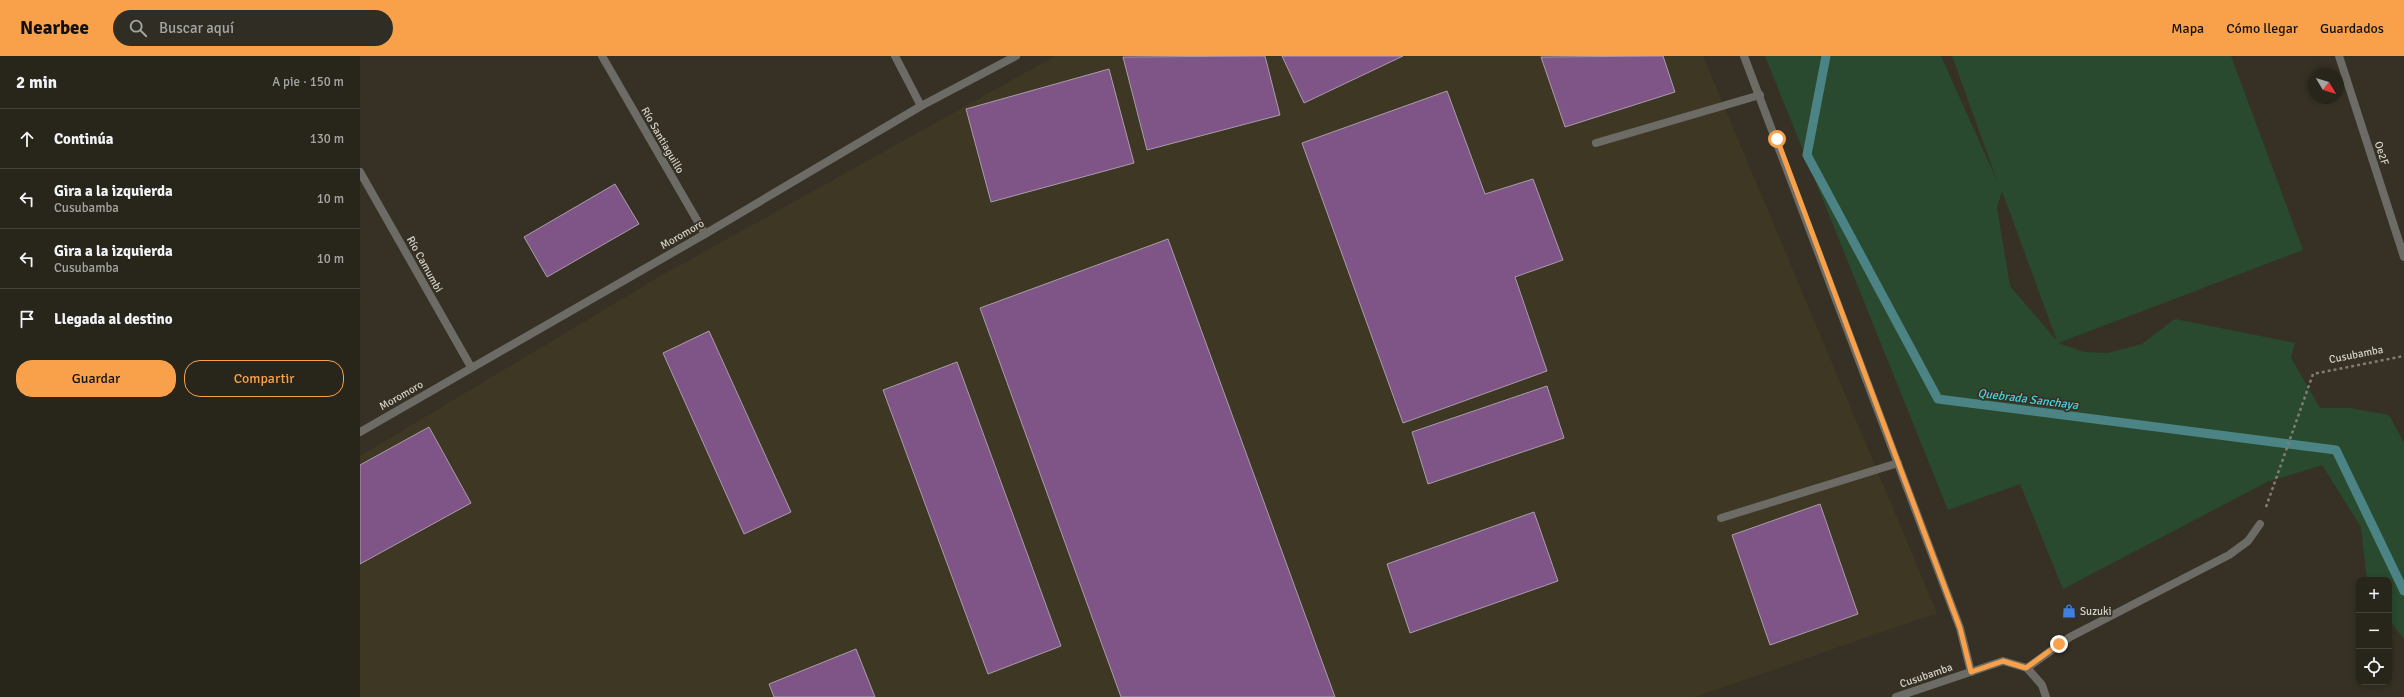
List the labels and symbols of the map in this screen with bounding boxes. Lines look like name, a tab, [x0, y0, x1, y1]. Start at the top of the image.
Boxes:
north arrow	[2308, 68, 2344, 104]
street label: Río Santiaguillo	[638, 105, 687, 176]
route start	[1768, 130, 1786, 148]
street label: Oe2F	[2372, 140, 2392, 167]
street label: Moromoro	[658, 217, 707, 252]
street label: Río Camumbi	[404, 234, 445, 295]
street label: Cusubamba	[2328, 343, 2385, 366]
street label: Moromoro	[377, 378, 426, 413]
water label: Quebrada Sanchaya	[1977, 386, 2080, 413]
shop icon: Suzuki	[2061, 603, 2077, 619]
place label: Suzuki	[2080, 605, 2112, 618]
route end	[2050, 635, 2068, 653]
street label: Cusubamba	[1898, 660, 1955, 691]

